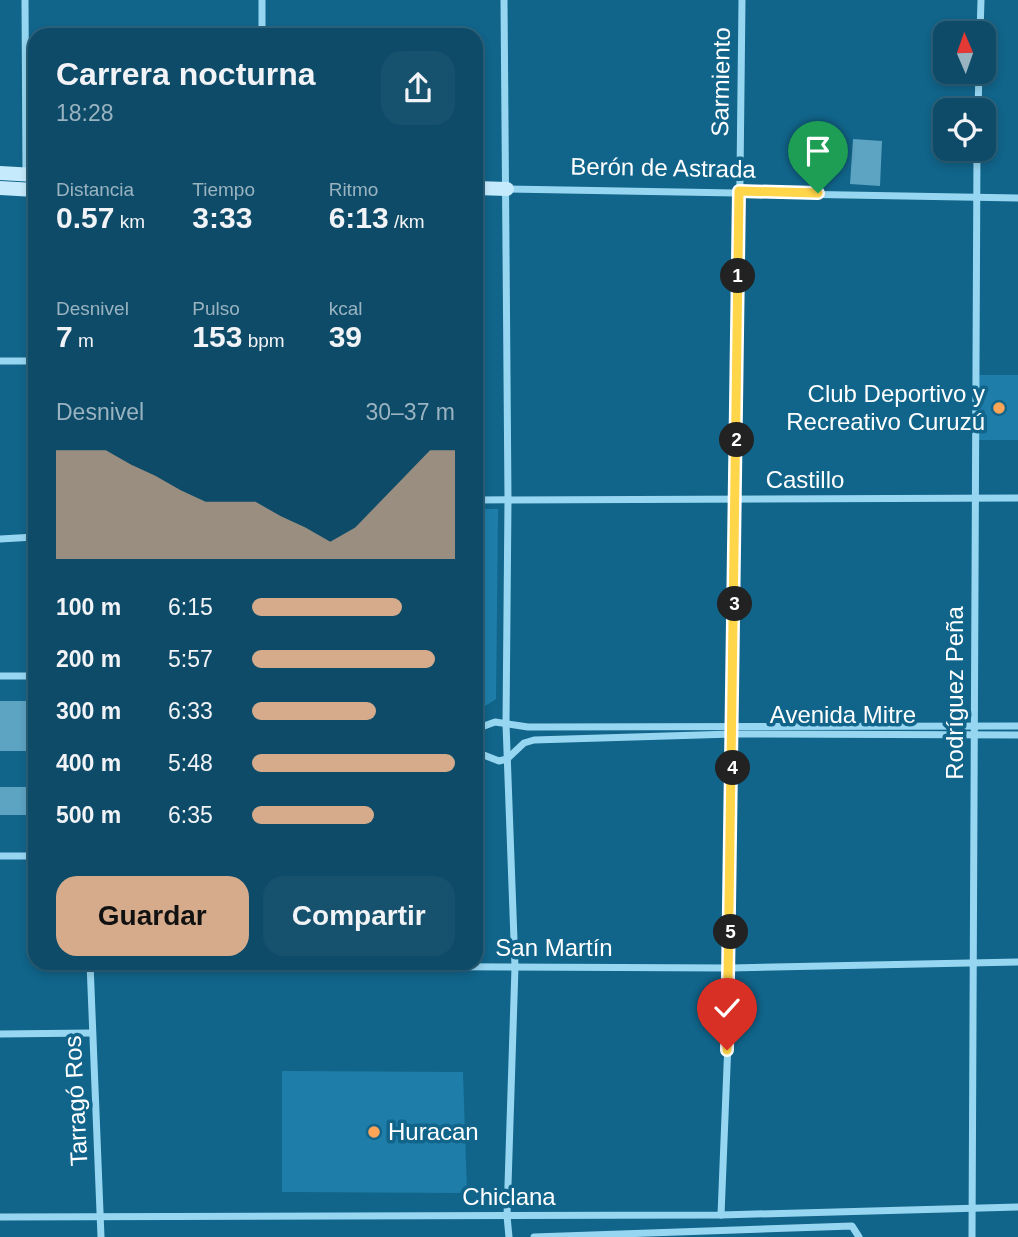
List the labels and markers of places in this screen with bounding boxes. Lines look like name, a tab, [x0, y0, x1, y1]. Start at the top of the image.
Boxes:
pin	[788, 121, 848, 193]
pin: 1	[720, 258, 756, 294]
place label: Club Deportivo y Recreativo Curuzú	[786, 380, 985, 435]
marker: Club Deportivo y Recreativo Curuzú	[991, 400, 1007, 416]
pin: 2	[720, 422, 754, 458]
pin: 3	[718, 586, 752, 622]
pin: 4	[716, 750, 750, 786]
pin: 5	[714, 914, 748, 950]
pin	[697, 978, 757, 1050]
place label: Huracan	[388, 1118, 479, 1145]
marker: Huracan	[366, 1124, 382, 1140]

